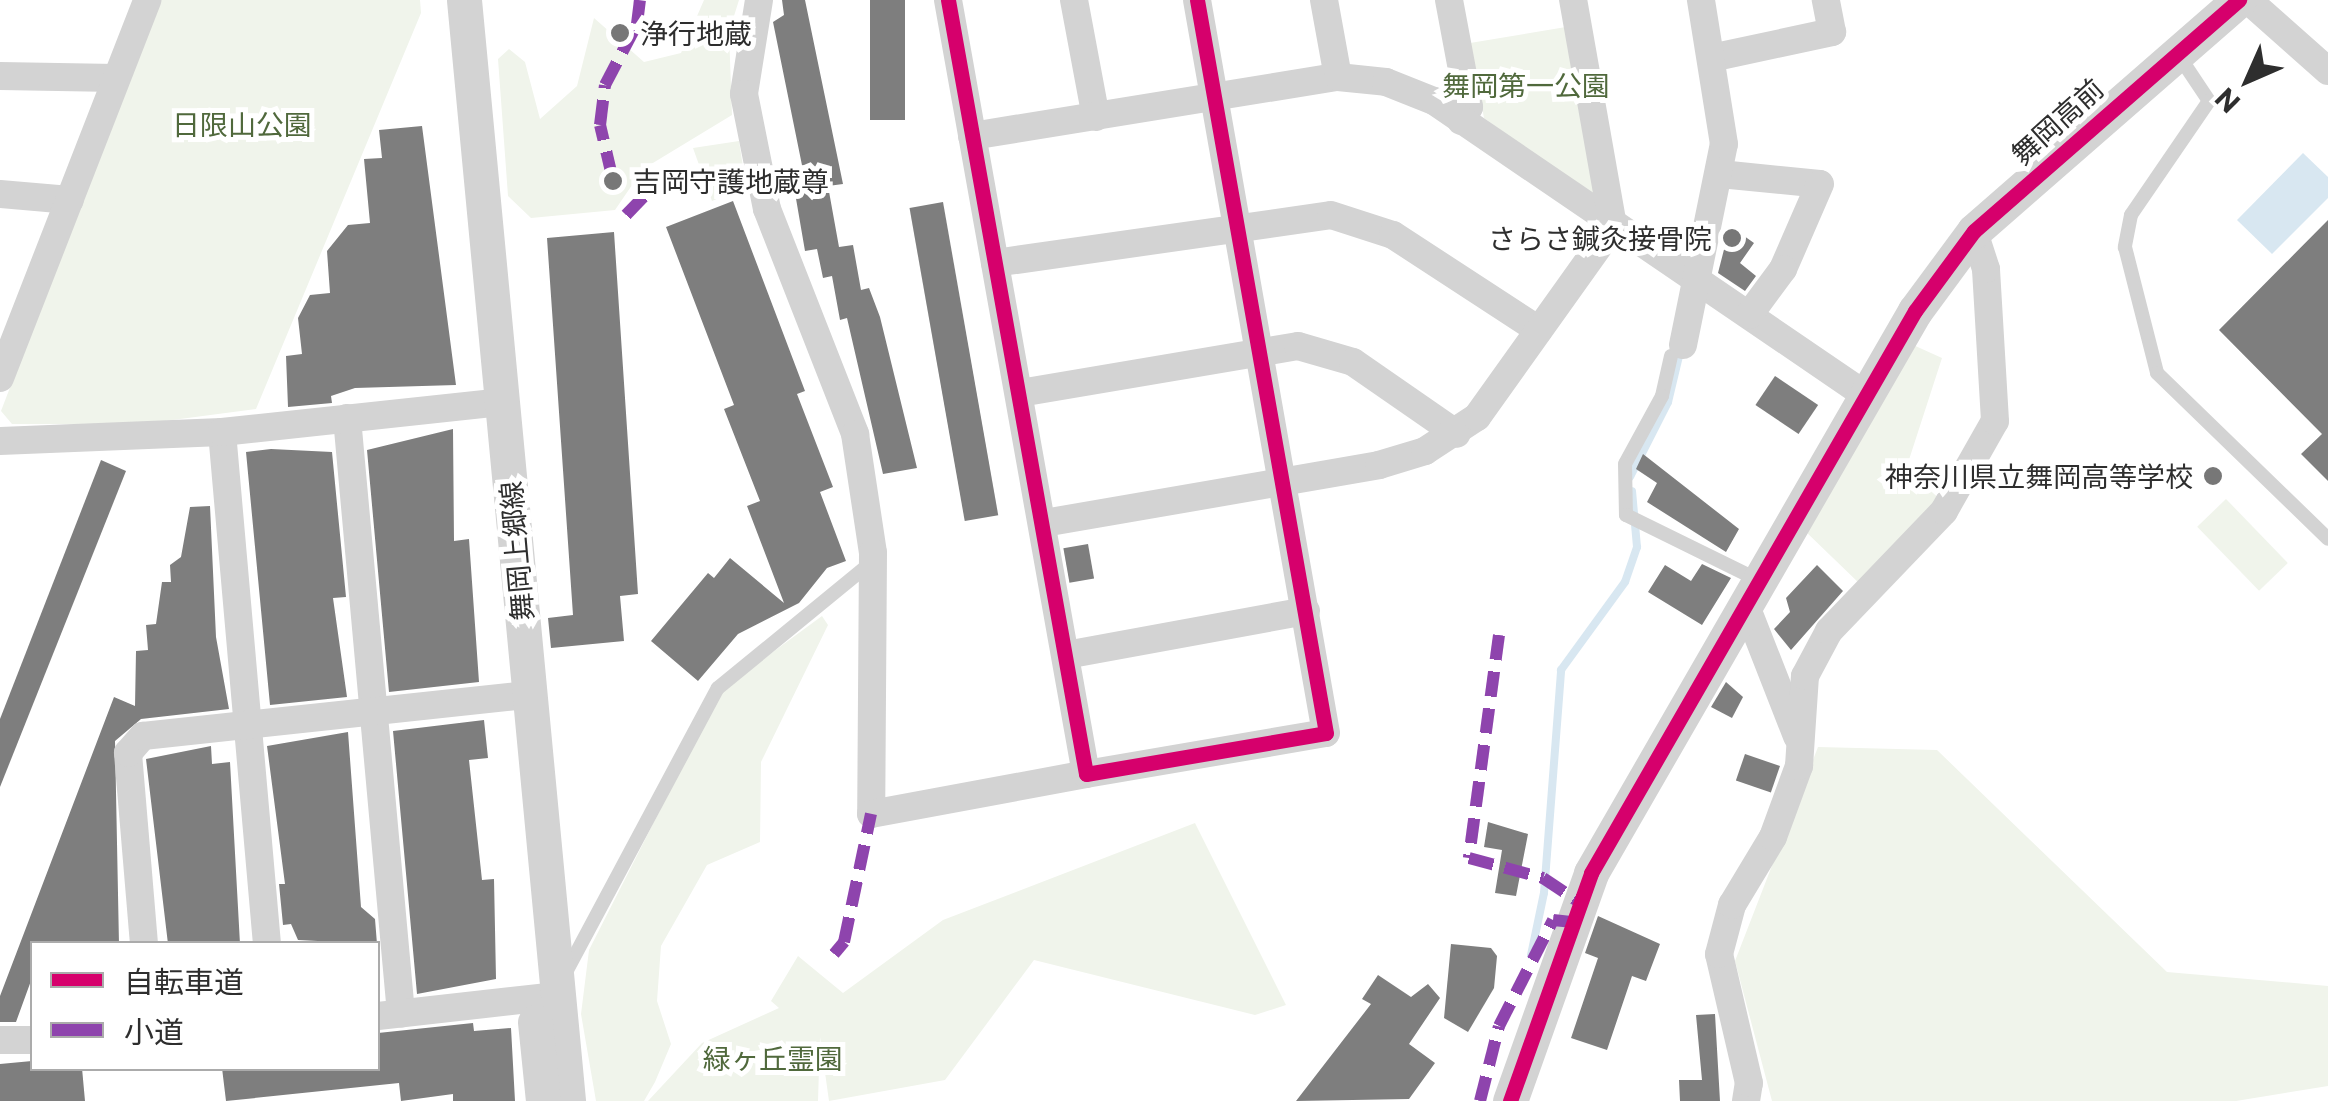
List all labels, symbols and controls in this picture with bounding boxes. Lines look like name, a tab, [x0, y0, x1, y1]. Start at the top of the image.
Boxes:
place label: 浄行地蔵	[640, 16, 752, 50]
marker: 浄行地蔵	[609, 22, 631, 44]
north arrow	[2198, 30, 2298, 130]
park label: 舞岡第一公園	[1442, 68, 1610, 102]
street label: 舞岡高前	[2004, 71, 2110, 171]
text: N	[2207, 82, 2246, 121]
park label: 日限山公園	[172, 107, 312, 141]
place label: 吉岡守護地蔵尊	[633, 164, 829, 198]
marker: 吉岡守護地蔵尊	[602, 170, 624, 192]
place label: さらさ鍼灸接骨院	[1488, 221, 1712, 255]
marker: さらさ鍼灸接骨院	[1721, 227, 1743, 249]
place label: 神奈川県立舞岡高等学校	[1885, 459, 2193, 493]
marker: 神奈川県立舞岡高等学校	[2202, 465, 2224, 487]
street label: 舞岡上郷線	[493, 480, 539, 622]
legend	[30, 941, 380, 1071]
text: 自転車道	[124, 962, 244, 999]
text: 小道	[124, 1012, 184, 1049]
park label: 緑ヶ丘霊園	[703, 1041, 843, 1075]

